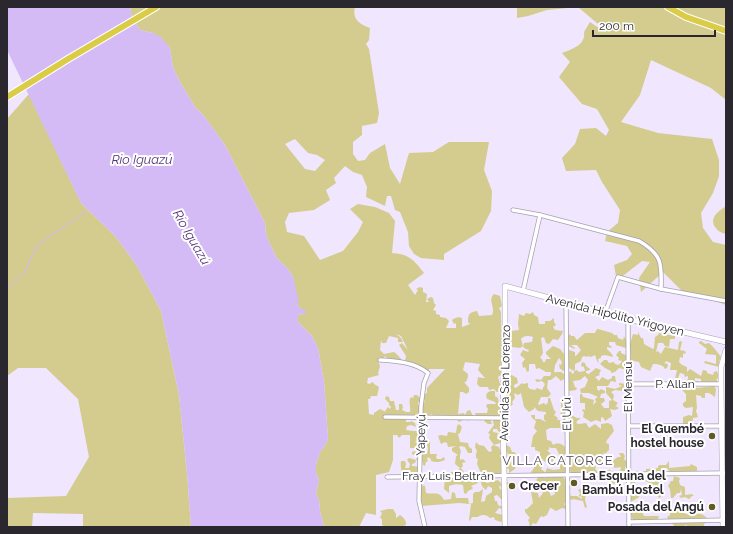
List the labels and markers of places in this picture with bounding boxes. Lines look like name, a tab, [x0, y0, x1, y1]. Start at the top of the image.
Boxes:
place label: El Guembé hostel house	[630, 422, 704, 450]
marker: El Guembé hostel house	[707, 431, 717, 441]
place label: La Esquina del Bambú Hostel	[582, 469, 666, 497]
marker: La Esquina del Bambú Hostel	[569, 478, 579, 488]
place label: Crecer	[520, 479, 559, 493]
marker: Crecer	[507, 481, 517, 491]
place label: Posada del Angú	[608, 500, 704, 514]
marker: Posada del Angú	[707, 502, 717, 512]

